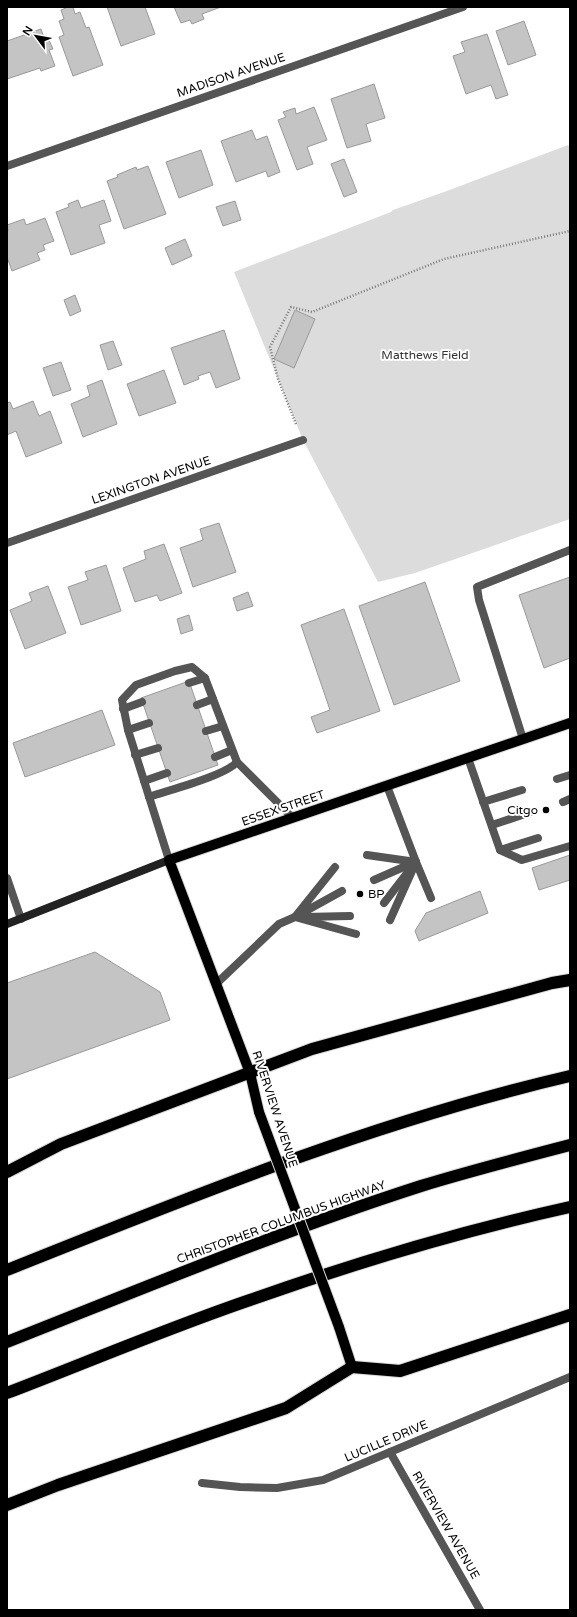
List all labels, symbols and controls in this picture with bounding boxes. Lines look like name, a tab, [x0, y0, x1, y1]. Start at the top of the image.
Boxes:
north arrow	[16, 16, 56, 56]
text: N	[20, 24, 36, 38]
street label: MADISON AVENUE	[175, 50, 287, 100]
park label: Matthews Field	[381, 348, 469, 362]
street label: LEXINGTON AVENUE	[90, 453, 213, 507]
street label: ESSEX STREET	[240, 787, 327, 829]
place label: Citgo	[507, 803, 538, 817]
marker: Citgo	[541, 805, 551, 815]
place label: BP	[368, 887, 384, 901]
marker: BP	[355, 889, 365, 899]
street label: RIVERVIEW AVENUE	[249, 1049, 301, 1169]
street label: CHRISTOPHER COLUMBUS HIGHWAY	[175, 1177, 388, 1266]
street label: LUCILLE DRIVE	[342, 1417, 430, 1465]
street label: RIVERVIEW AVENUE	[409, 1469, 483, 1582]

